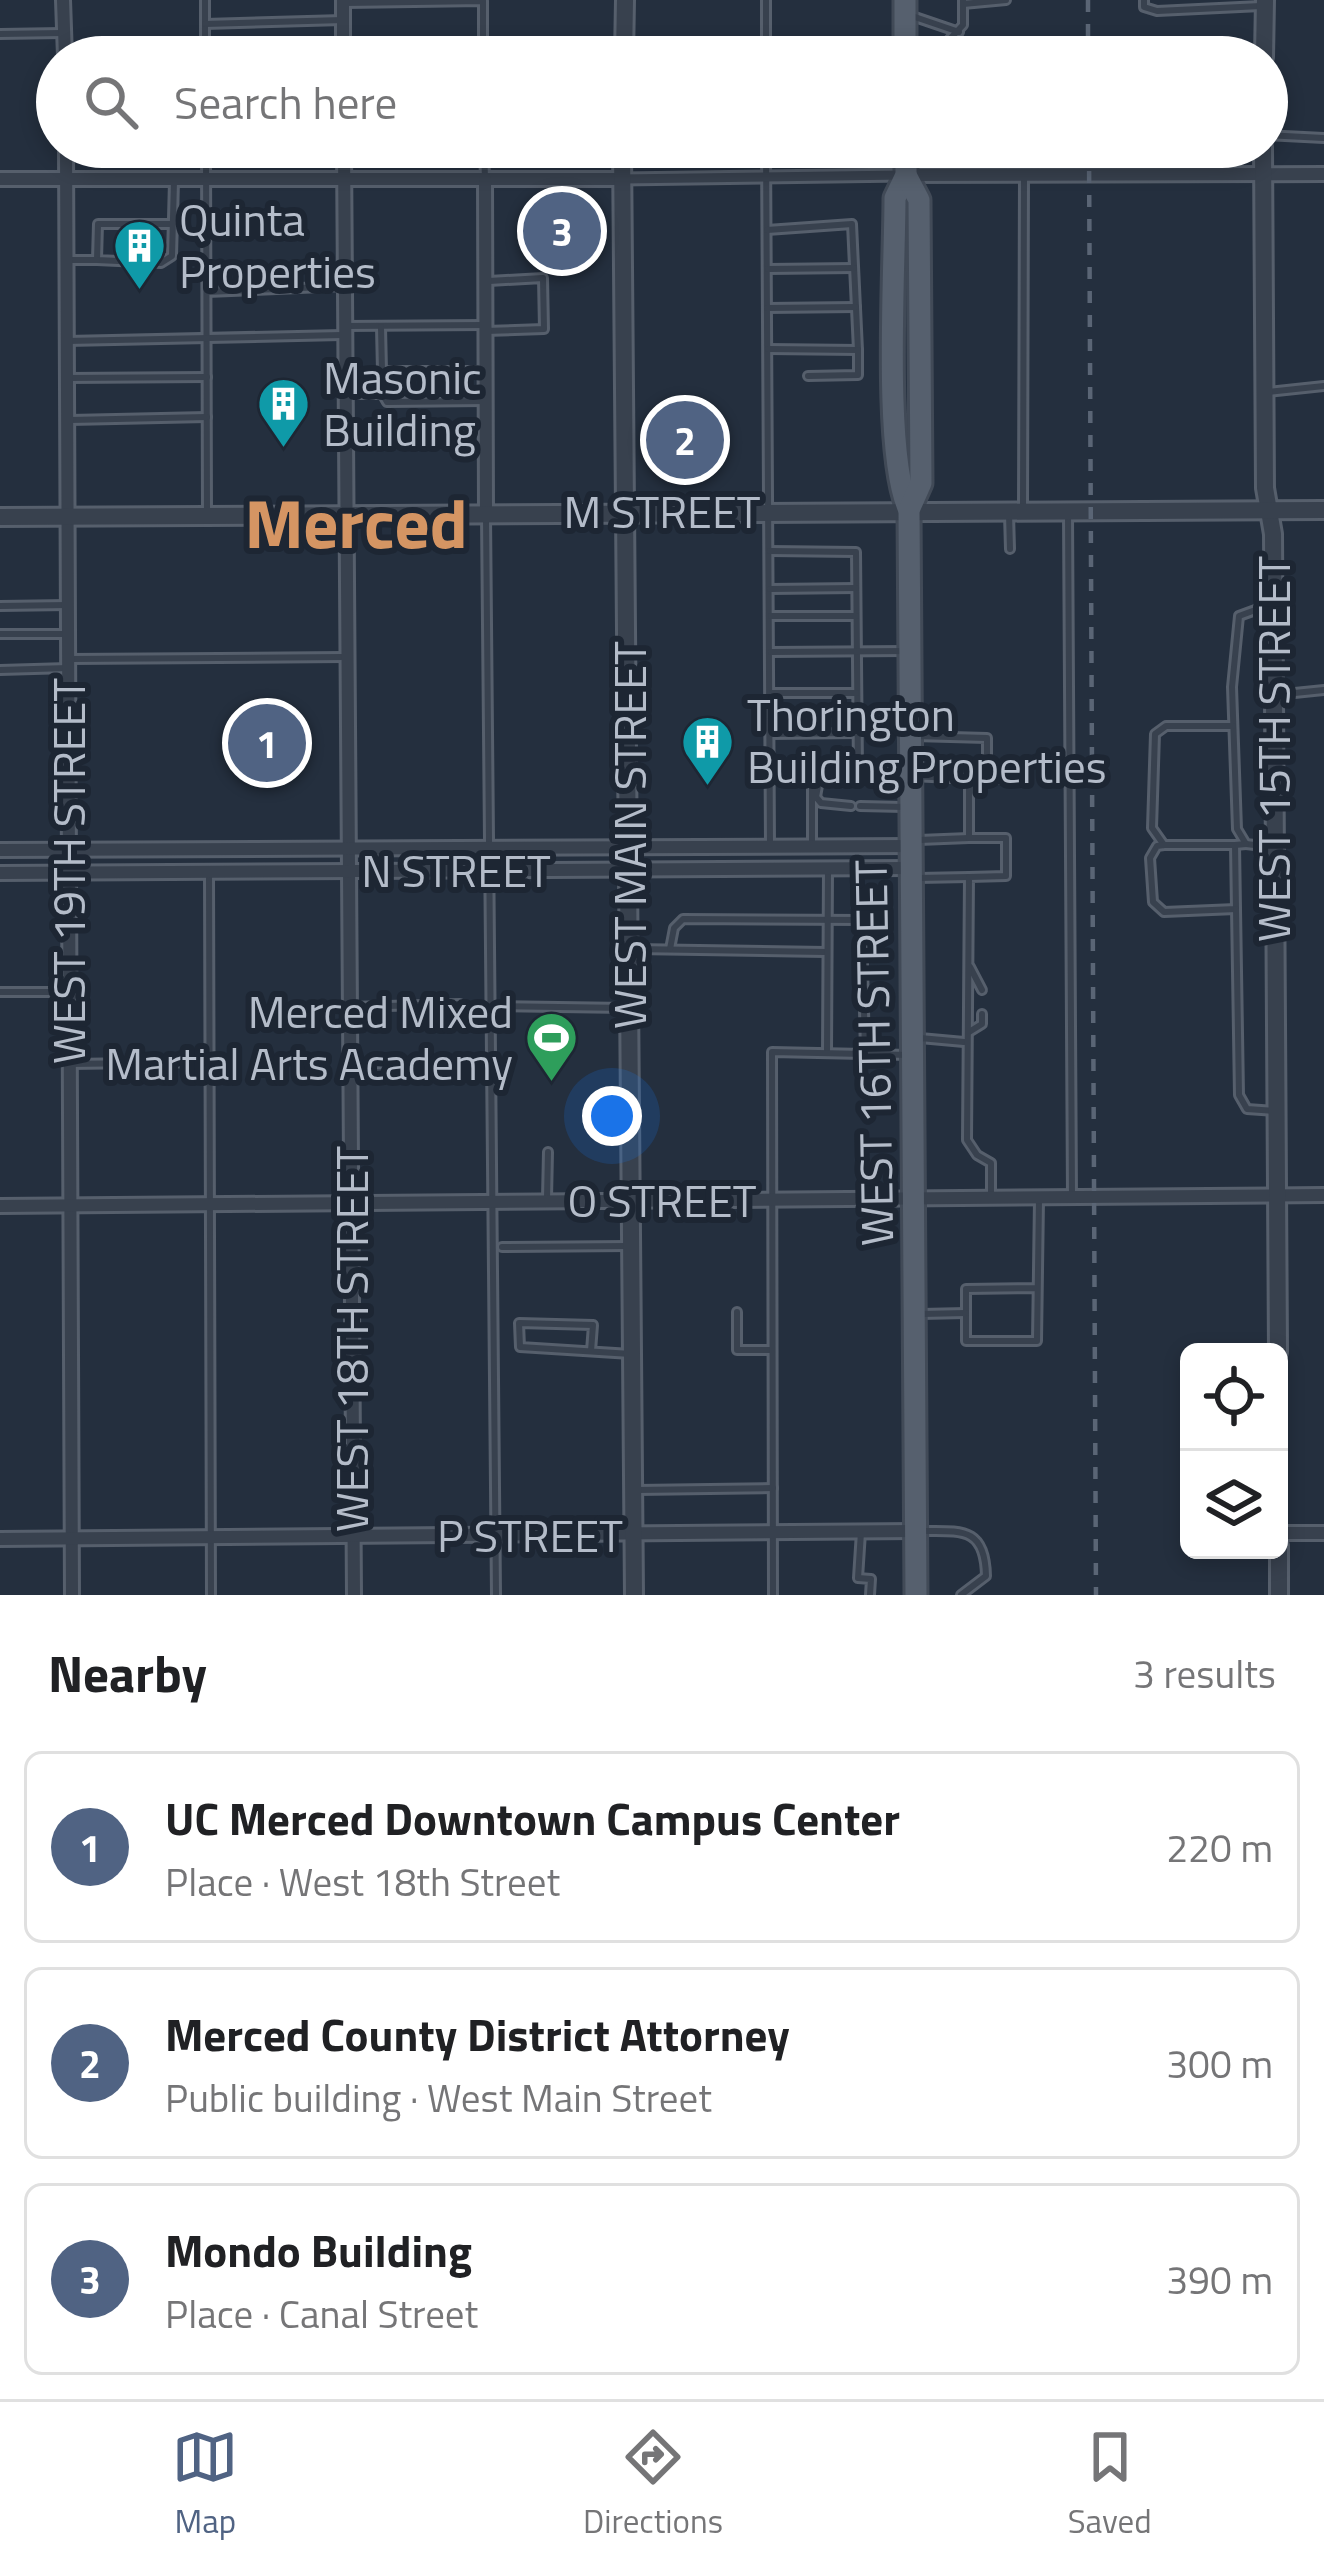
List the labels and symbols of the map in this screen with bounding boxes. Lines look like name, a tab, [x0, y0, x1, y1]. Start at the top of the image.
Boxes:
place label: Quinta Properties	[179, 185, 376, 305]
pin: 3	[523, 186, 601, 276]
building icon: Quinta Properties	[112, 218, 168, 292]
place label: Masonic Building	[323, 343, 482, 463]
building icon: Masonic Building	[256, 376, 312, 450]
pin: 2	[646, 395, 724, 485]
district label: Merced	[244, 470, 468, 575]
street label: M STREET	[564, 477, 761, 545]
street label: WEST 15TH STREET	[1239, 556, 1307, 942]
street label: WEST MAIN STREET	[595, 641, 663, 1029]
street label: WEST 19TH STREET	[34, 678, 102, 1064]
place label: Thorington Building Properties	[747, 680, 1107, 800]
pin: 1	[228, 698, 306, 788]
building icon: Thorington Building Properties	[680, 713, 736, 787]
street label: N STREET	[361, 836, 551, 904]
street label: WEST 16TH STREET	[836, 859, 910, 1247]
place label: Merced Mixed Martial Arts Academy	[105, 977, 513, 1097]
sports icon: Merced Mixed Martial Arts Academy	[524, 1010, 580, 1084]
your location	[582, 1086, 642, 1146]
street label: WEST 18TH STREET	[317, 1146, 385, 1532]
street label: O STREET	[568, 1166, 757, 1234]
street label: P STREET	[437, 1501, 623, 1569]

